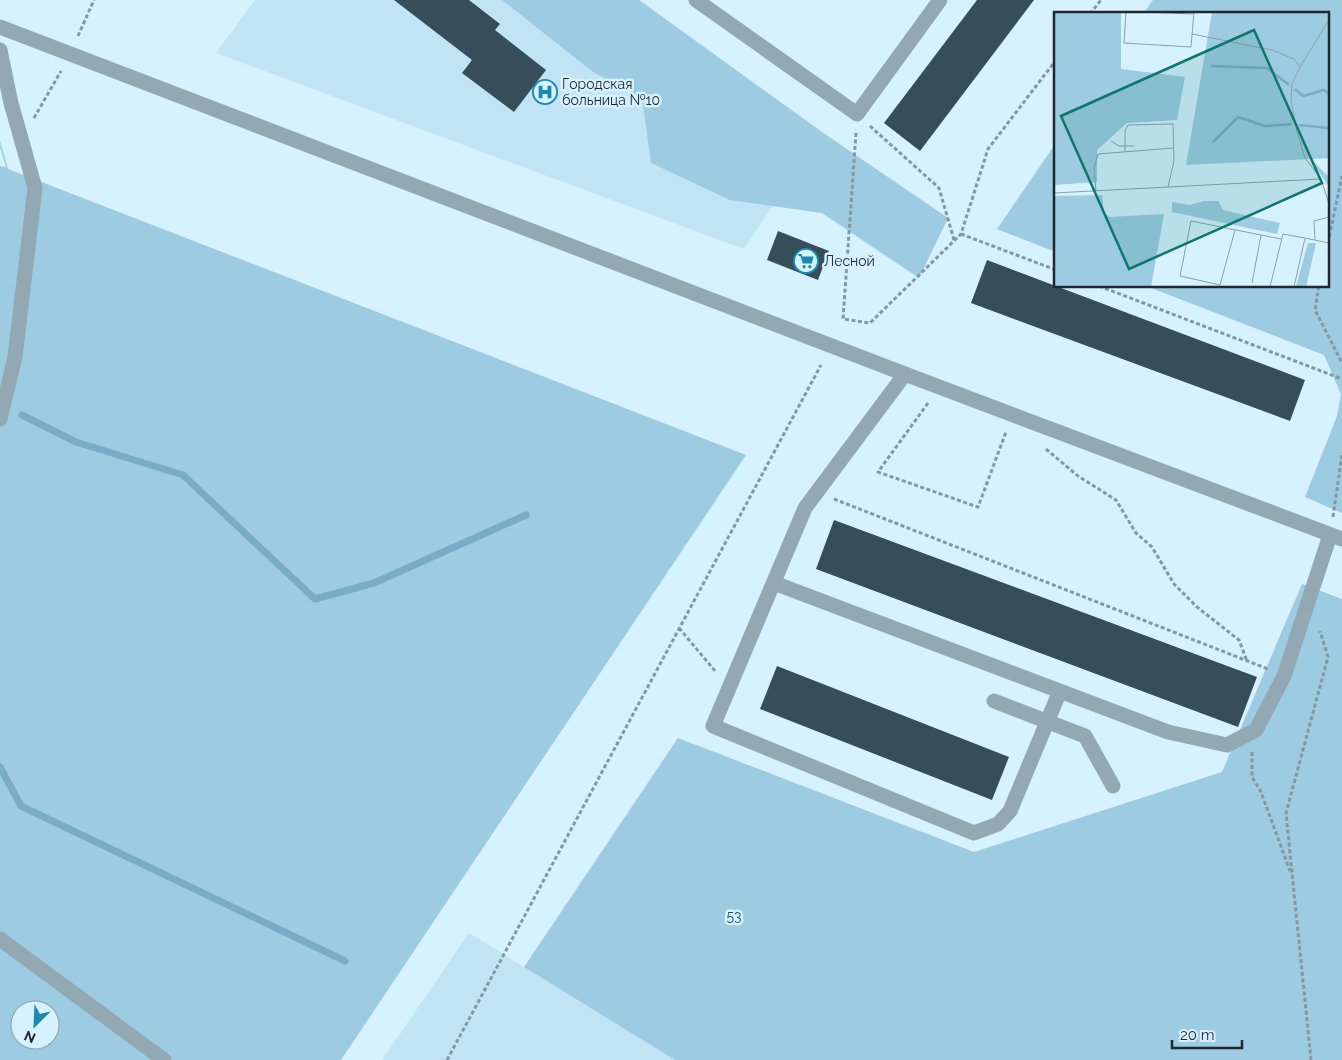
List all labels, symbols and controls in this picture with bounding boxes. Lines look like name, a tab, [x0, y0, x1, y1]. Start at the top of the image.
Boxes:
inset map	[1054, 12, 1330, 288]
place label: Городская больница №10	[562, 76, 660, 108]
hospital icon: Городская больница №10	[532, 79, 558, 105]
supermarket icon: Лесной	[793, 248, 819, 274]
place label: Лесной	[824, 253, 875, 269]
park label: 53	[726, 908, 742, 924]
north arrow	[10, 1000, 60, 1050]
scale bar	[1172, 1018, 1242, 1050]
text: 20 m	[1180, 1026, 1215, 1044]
text: N	[22, 1027, 38, 1046]

